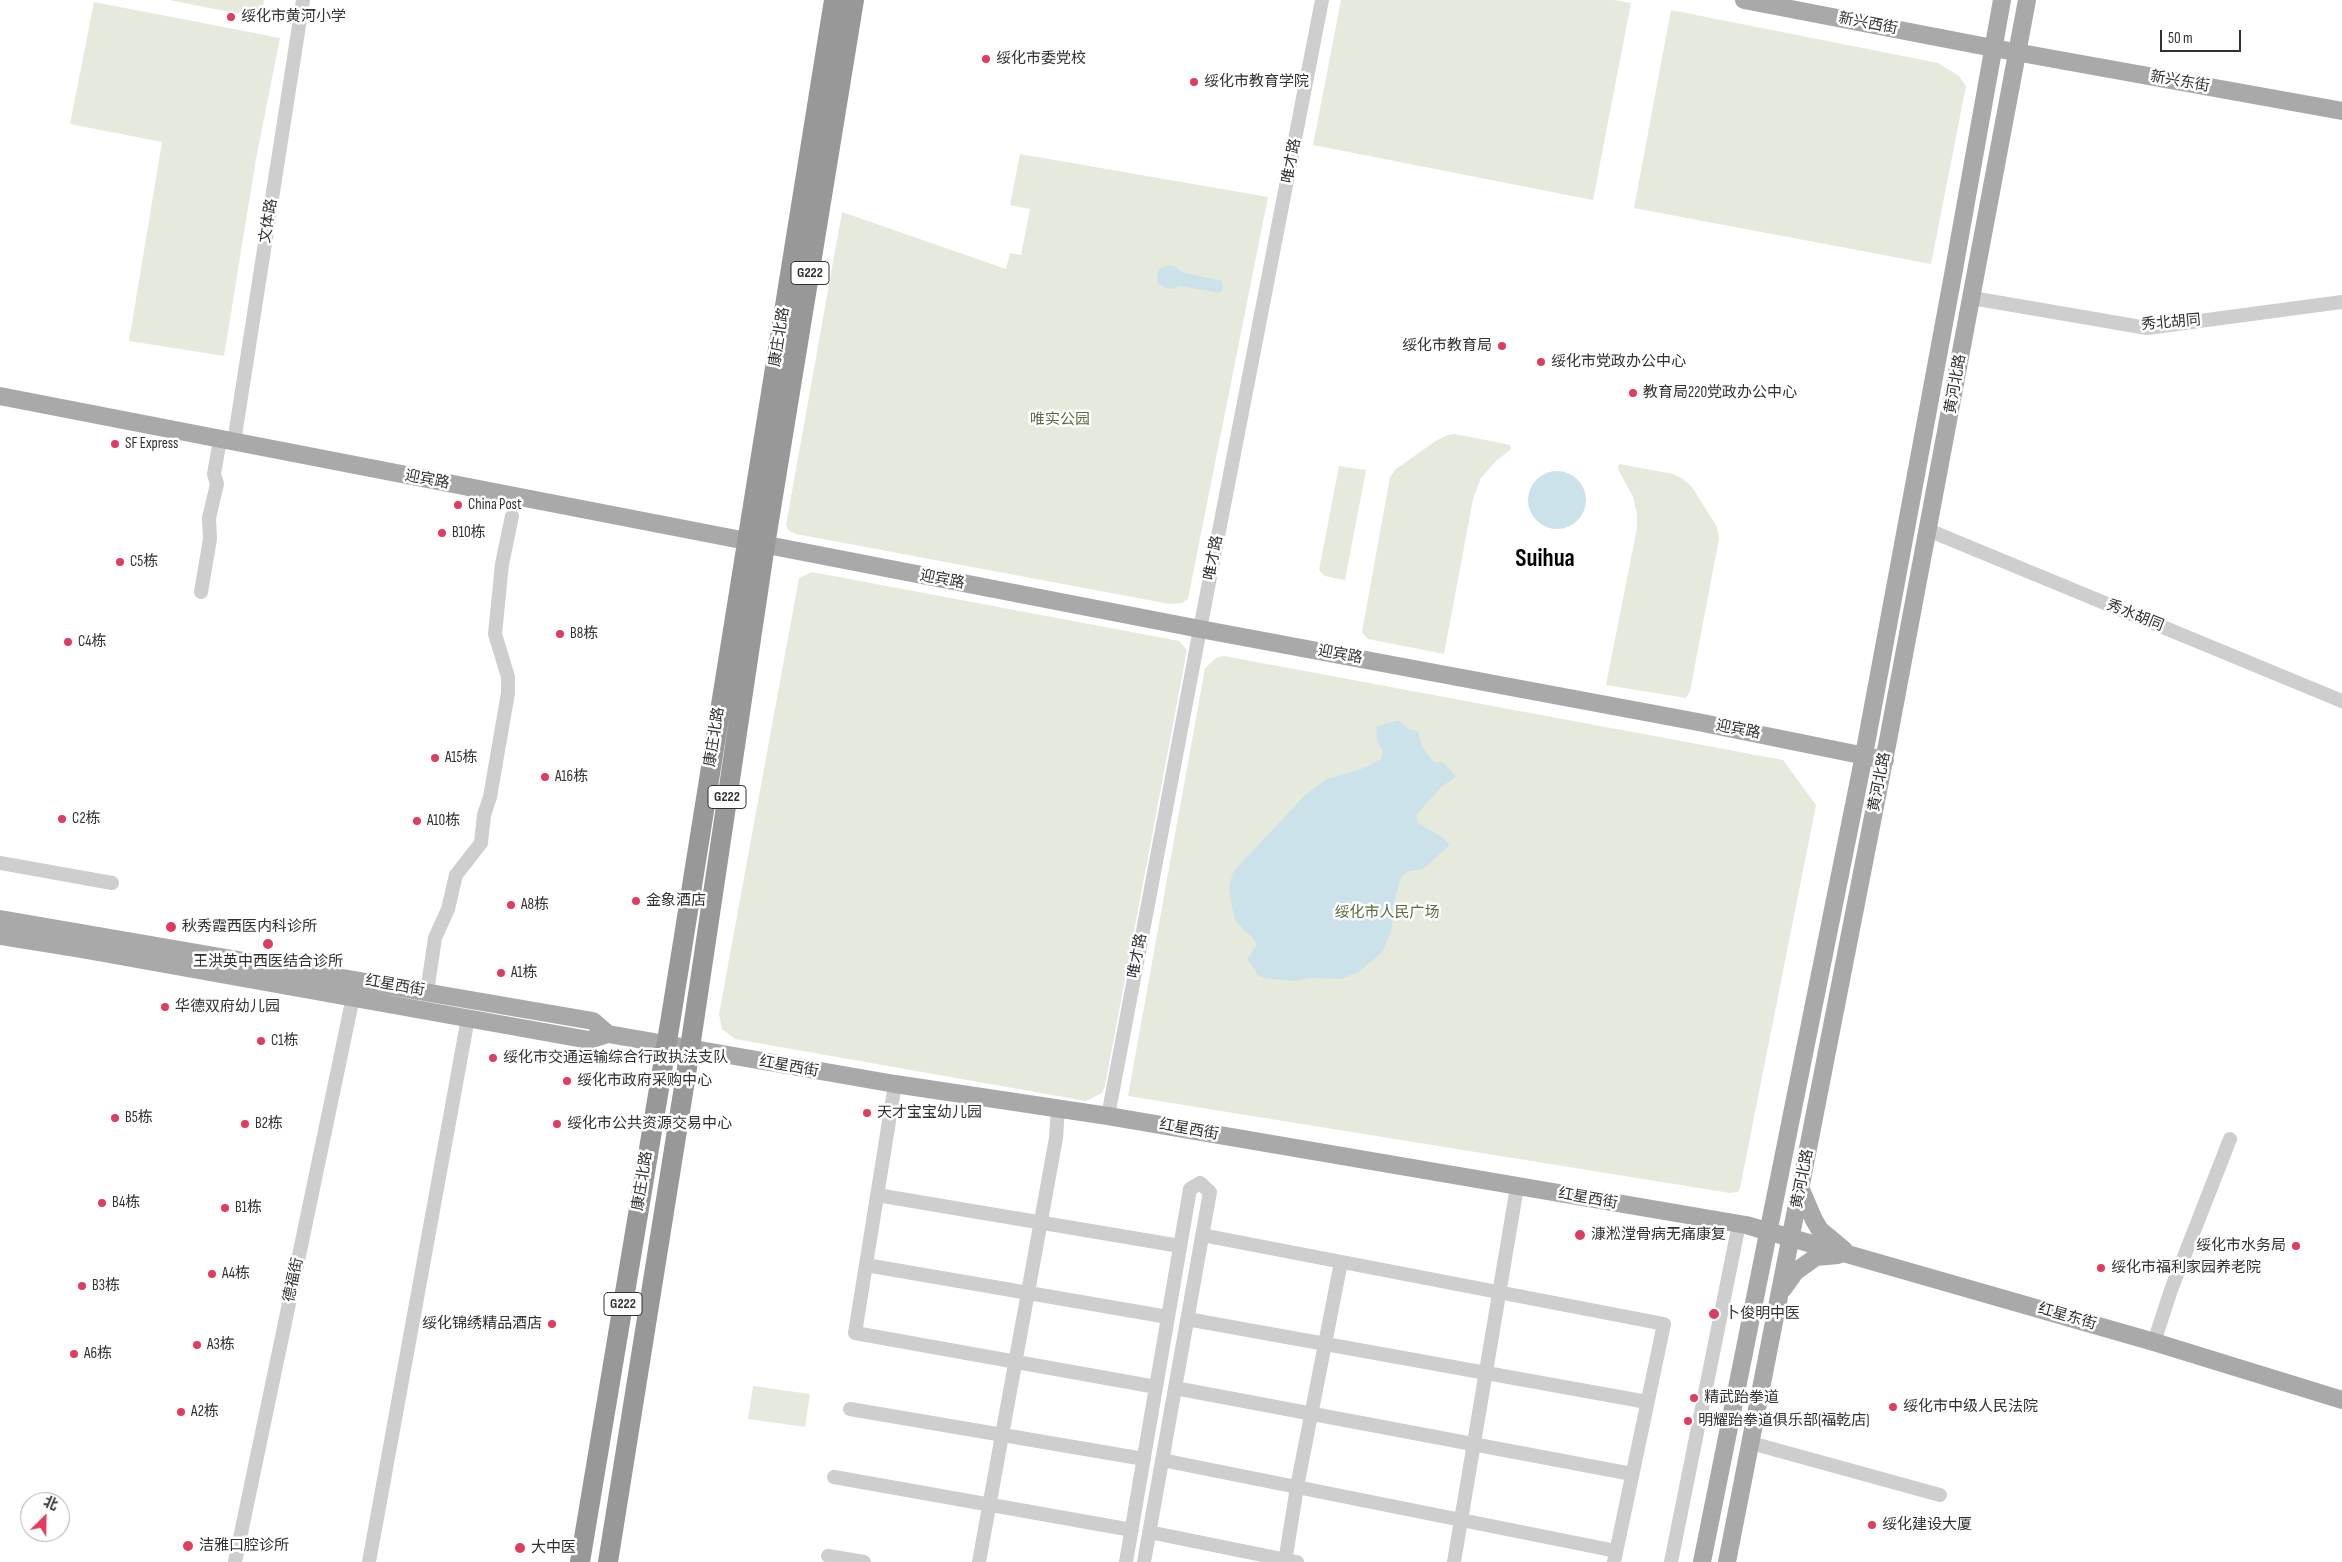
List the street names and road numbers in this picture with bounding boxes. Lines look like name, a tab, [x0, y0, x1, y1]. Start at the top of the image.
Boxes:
street label: 新兴西街	[1837, 9, 1899, 39]
street label: 新兴东街	[2149, 68, 2211, 96]
street label: 唯才路	[1279, 137, 1305, 185]
street label: 文体路	[257, 197, 281, 245]
road number: G222	[791, 262, 829, 284]
street label: 康庄北路	[766, 306, 794, 368]
street label: 秀北胡同	[2140, 311, 2202, 335]
street label: 黄河北路	[1942, 353, 1970, 415]
street label: 迎宾路	[403, 467, 451, 493]
street label: 唯才路	[1201, 534, 1227, 582]
street label: 迎宾路	[918, 567, 966, 593]
street label: 秀水胡同	[2104, 596, 2166, 636]
street label: 迎宾路	[1316, 642, 1364, 668]
street label: 康庄北路	[701, 706, 729, 768]
street label: 迎宾路	[1714, 717, 1762, 743]
street label: 黄河北路	[1865, 751, 1895, 813]
road number: G222	[708, 786, 746, 809]
street label: 唯才路	[1125, 932, 1151, 980]
street label: 红星西街	[364, 972, 426, 1000]
street label: 红星西街	[758, 1053, 820, 1081]
street label: 红星西街	[1158, 1116, 1220, 1144]
street label: 黄河北路	[1788, 1148, 1818, 1210]
street label: 康庄北路	[629, 1150, 657, 1212]
street label: 红星西街	[1557, 1185, 1619, 1213]
street label: 德福街	[281, 1256, 307, 1304]
road number: G222	[604, 1292, 642, 1316]
street label: 红星东街	[2036, 1300, 2098, 1334]

